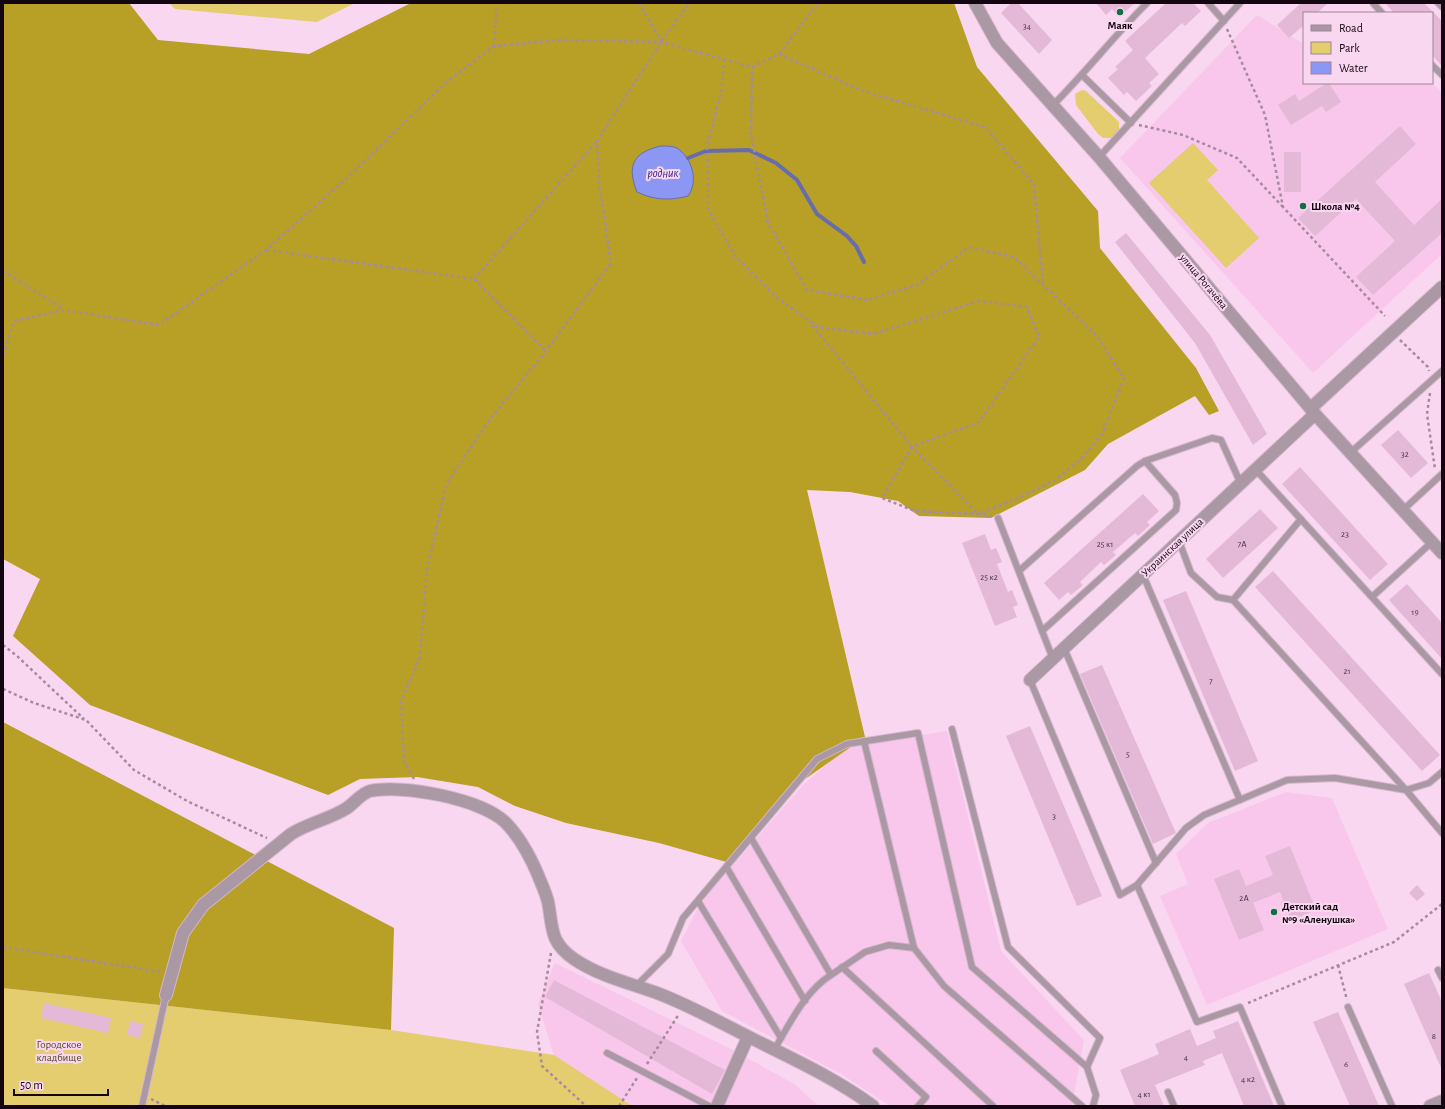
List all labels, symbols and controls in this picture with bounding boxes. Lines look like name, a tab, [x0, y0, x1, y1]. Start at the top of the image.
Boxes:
marker: Маяк	[1115, 7, 1125, 17]
legend	[1303, 12, 1433, 84]
place label: Маяк	[1108, 20, 1133, 31]
house number: 34	[1023, 22, 1032, 31]
text: Road	[1339, 22, 1363, 34]
text: Park	[1339, 42, 1360, 54]
text: Water	[1339, 62, 1368, 74]
water label: родник	[647, 167, 679, 180]
marker: Школа №4	[1298, 201, 1308, 211]
place label: Школа №4	[1311, 201, 1360, 212]
street label: улица Рогачёва	[1177, 251, 1230, 311]
house number: 32	[1401, 450, 1409, 459]
street label: Украинская улица	[1139, 516, 1205, 579]
house number: 23	[1341, 530, 1349, 539]
house number: 25 к1	[1097, 540, 1113, 549]
house number: 7А	[1237, 540, 1247, 549]
house number: 25 к2	[980, 573, 998, 582]
house number: 19	[1411, 608, 1419, 617]
house number: 21	[1343, 667, 1351, 676]
house number: 7	[1209, 677, 1213, 686]
house number: 5	[1126, 750, 1130, 759]
house number: 3	[1052, 812, 1056, 821]
house number: 2А	[1239, 894, 1249, 903]
place label: Детский сад №9 «Аленушка»	[1282, 901, 1355, 925]
marker: Детский сад №9 «Аленушка»	[1269, 907, 1279, 917]
house number: 8	[1432, 1032, 1436, 1041]
park label: Городское кладбище	[37, 1039, 81, 1063]
house number: 4	[1184, 1053, 1189, 1062]
house number: 6	[1344, 1060, 1348, 1069]
scale bar	[14, 1071, 108, 1097]
house number: 4 к2	[1241, 1075, 1255, 1084]
text: 50 m	[20, 1079, 43, 1091]
house number: 4 к1	[1137, 1090, 1151, 1099]

